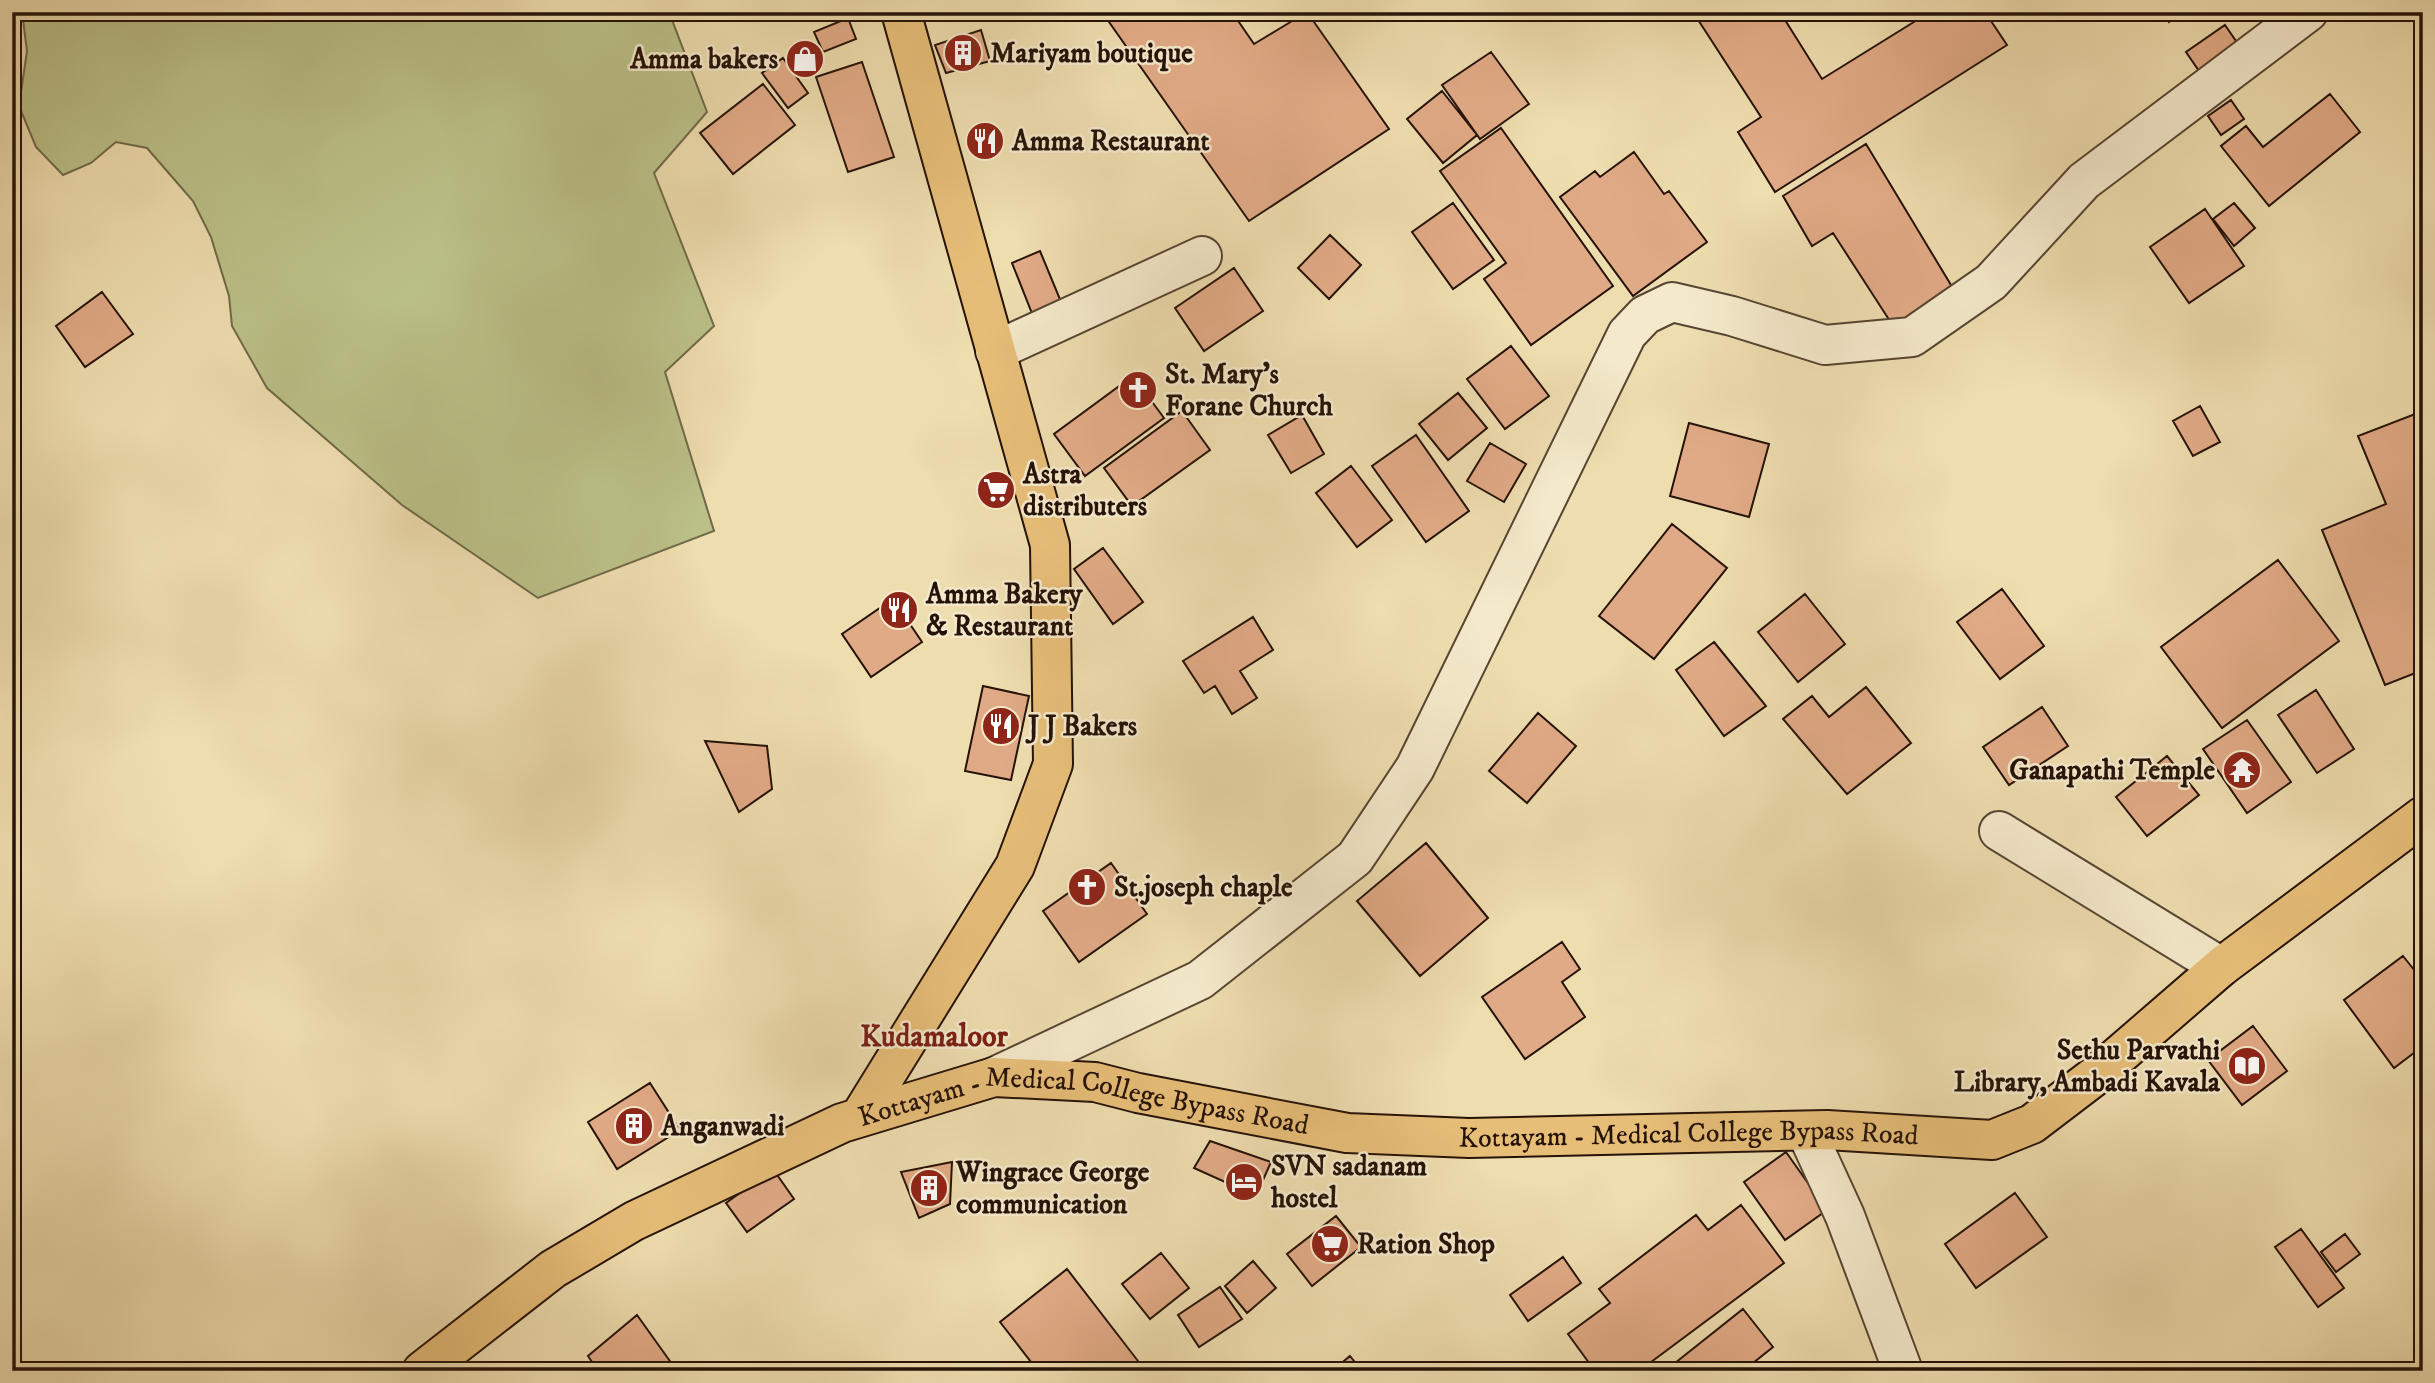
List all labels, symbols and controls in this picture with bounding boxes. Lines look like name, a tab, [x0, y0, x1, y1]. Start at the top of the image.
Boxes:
building icon: Mariyam boutique	[942, 32, 984, 74]
place label: Mariyam boutique	[990, 36, 1193, 72]
shop icon: Amma bakers	[784, 38, 826, 80]
place label: Amma bakers	[629, 42, 779, 77]
restaurant icon: Amma Restaurant	[964, 120, 1006, 162]
place label: Amma Restaurant	[1011, 124, 1209, 159]
place label: St. Mary's Forane Church	[1165, 357, 1333, 424]
church icon: St. Mary's Forane Church	[1117, 369, 1159, 411]
place label: Astra distributers	[1022, 457, 1148, 524]
supermarket icon: Astra distributers	[975, 469, 1017, 511]
place label: Amma Bakery & Restaurant	[925, 577, 1083, 644]
restaurant icon: Amma Bakery & Restaurant	[878, 589, 920, 631]
restaurant icon: J J Bakers	[980, 705, 1022, 747]
place label: J J Bakers	[1025, 709, 1138, 744]
temple icon: Ganapathi Temple	[2221, 749, 2263, 791]
place label: Ganapathi Temple	[2009, 753, 2215, 788]
church icon: St.joseph chaple	[1066, 866, 1108, 908]
place label: St.joseph chaple	[1114, 870, 1293, 905]
district label: Kudamaloor	[860, 1019, 1009, 1056]
place label: Sethu Parvathi Library, Ambadi Kavala	[1954, 1033, 2221, 1100]
library icon: Sethu Parvathi Library, Ambadi Kavala	[2226, 1045, 2268, 1087]
text: Kottayam - Medical College Bypass Road	[854, 1059, 1312, 1143]
street label: Kottayam - Medical College Bypass Road	[855, 1103, 1315, 1145]
building icon: Anganwadi	[613, 1105, 655, 1147]
place label: Anganwadi	[660, 1109, 784, 1144]
street label: Kottayam - Medical College Bypass Road	[1458, 1112, 1920, 1156]
place label: SVN sadanam hostel	[1270, 1149, 1427, 1216]
place label: Wingrace George communication	[955, 1155, 1150, 1222]
hotel icon: SVN sadanam hostel	[1223, 1161, 1265, 1203]
building icon: Wingrace George communication	[908, 1167, 950, 1209]
supermarket icon: Ration Shop	[1309, 1223, 1351, 1265]
place label: Ration Shop	[1357, 1227, 1495, 1262]

